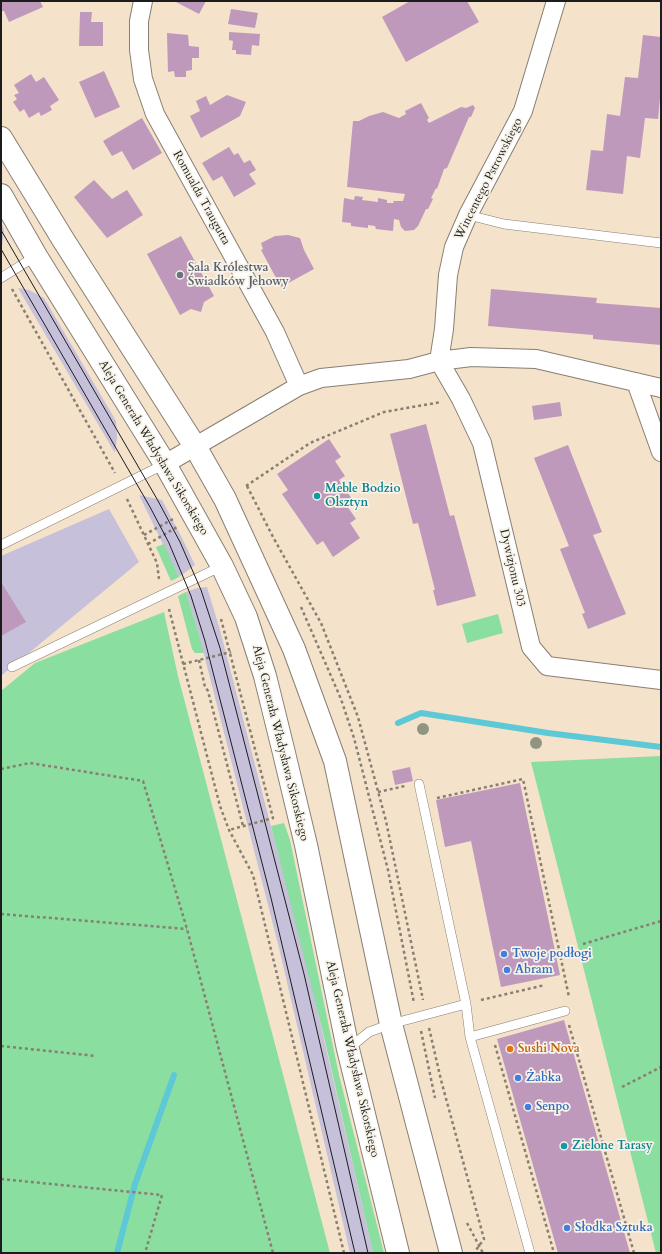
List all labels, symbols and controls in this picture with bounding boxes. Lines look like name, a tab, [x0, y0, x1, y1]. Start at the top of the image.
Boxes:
street label: Wincentego Pstrowskiego	[452, 116, 526, 242]
street label: Romualda Traugutta	[169, 148, 233, 248]
place label: Sala Królestwa Świadków Jehowy	[188, 261, 289, 289]
marker: Sala Królestwa Świadków Jehowy	[175, 270, 185, 280]
street label: Aleja Generała Władysława Sikorskiego	[95, 358, 211, 538]
place label: Meble Bodzio Olsztyn	[325, 482, 400, 510]
marker: Meble Bodzio Olsztyn	[312, 491, 322, 501]
street label: Dywizjonu 303	[496, 528, 528, 608]
street label: Aleja Generała Władysława Sikorskiego	[249, 643, 311, 843]
place label: Twoje podłogi	[512, 947, 592, 961]
marker: Twoje podłogi	[499, 949, 509, 959]
street label: Aleja Generała Władysława Sikorskiego	[322, 959, 382, 1159]
place label: Abram	[515, 963, 553, 977]
marker: Abram	[502, 965, 512, 975]
place label: Sushi Nova	[518, 1042, 580, 1056]
marker: Sushi Nova	[505, 1044, 515, 1054]
place label: Żabka	[526, 1071, 561, 1085]
marker: Żabka	[513, 1073, 523, 1083]
place label: Senpo	[536, 1100, 569, 1114]
marker: Senpo	[523, 1102, 533, 1112]
place label: Zielone Tarasy	[572, 1139, 653, 1153]
marker: Zielone Tarasy	[559, 1141, 569, 1151]
place label: Słodka Sztuka	[575, 1221, 653, 1235]
marker: Słodka Sztuka	[562, 1223, 572, 1233]

